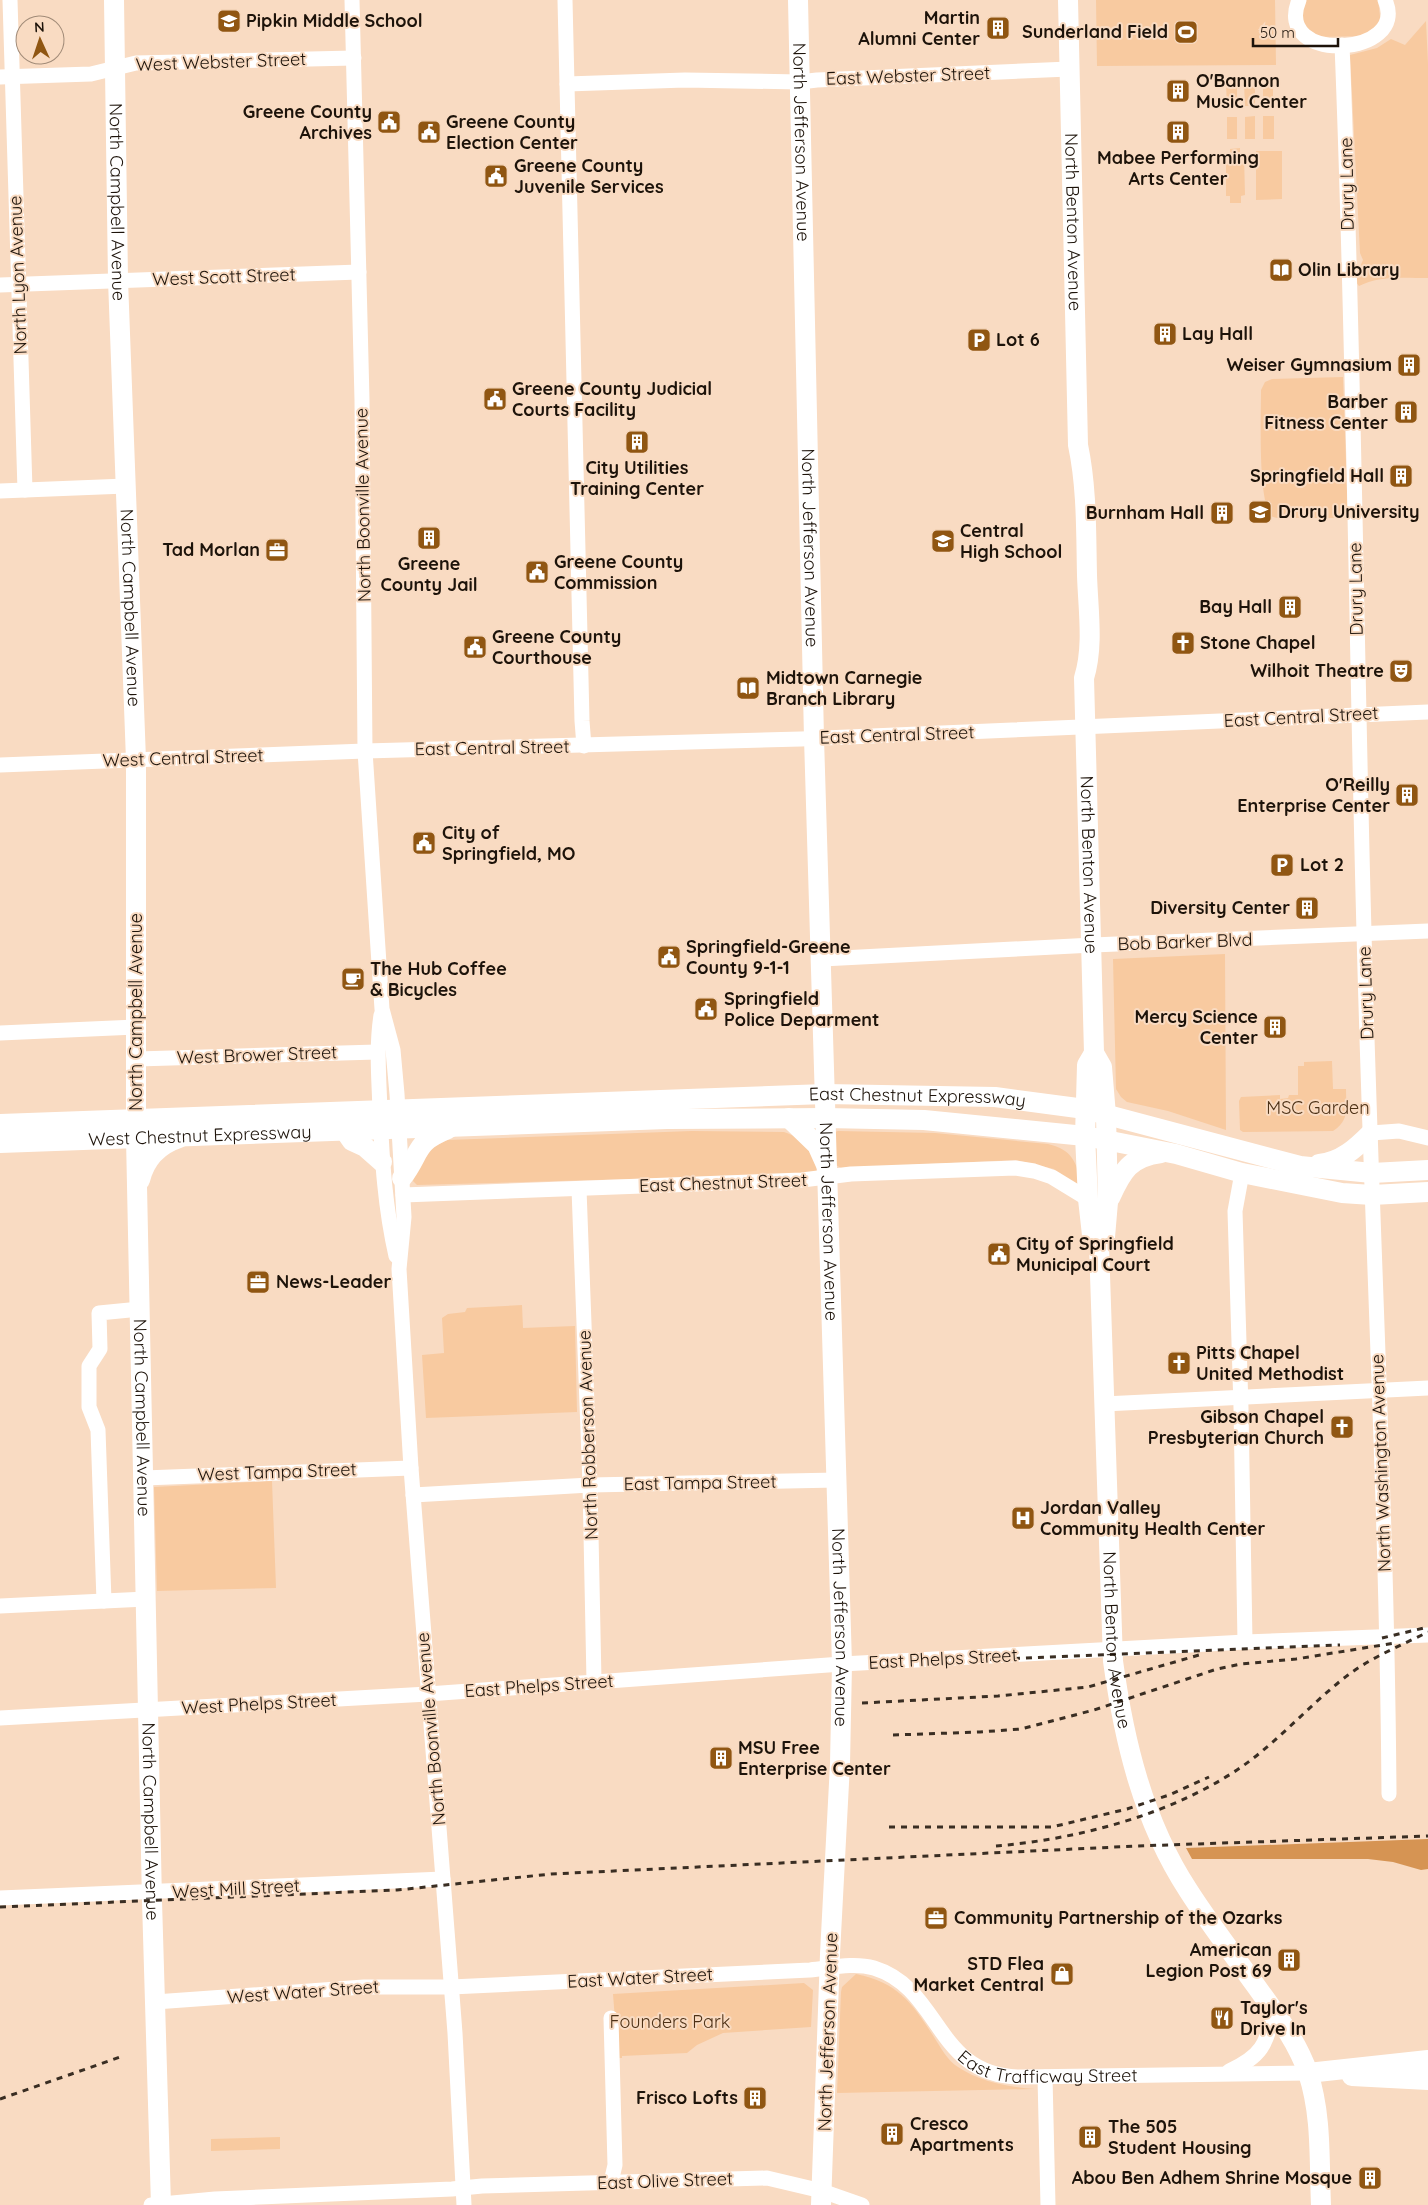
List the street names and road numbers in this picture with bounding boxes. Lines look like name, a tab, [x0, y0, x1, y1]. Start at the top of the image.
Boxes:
street label: North Jefferson Avenue	[788, 42, 815, 242]
street label: West Webster Street	[135, 47, 307, 76]
street label: East Webster Street	[825, 61, 991, 90]
street label: North Campbell Avenue	[104, 103, 131, 301]
street label: North Benton Avenue	[1060, 133, 1087, 311]
street label: Drury Lane	[1334, 137, 1359, 231]
street label: North Lyon Avenue	[3, 195, 32, 355]
street label: West Scott Street	[152, 263, 296, 290]
street label: North Boonville Avenue	[349, 408, 376, 602]
street label: North Jefferson Avenue	[797, 448, 824, 648]
street label: North Campbell Avenue	[116, 508, 146, 707]
street label: Drury Lane	[1343, 542, 1368, 636]
street label: East Central Street	[1223, 701, 1379, 732]
street label: East Central Street	[819, 720, 975, 749]
street label: East Central Street	[414, 735, 570, 760]
street label: West Central Street	[102, 743, 264, 772]
street label: North Benton Avenue	[1076, 775, 1103, 954]
street label: North Campbell Avenue	[124, 913, 147, 1111]
street label: Bob Barker Blvd	[1117, 928, 1253, 955]
street label: Drury Lane	[1352, 946, 1379, 1040]
street label: West Brower Street	[176, 1040, 338, 1069]
street label: East Chestnut Expressway	[808, 1082, 1027, 1112]
street label: West Chestnut Expressway	[88, 1120, 312, 1151]
street label: North Jefferson Avenue	[815, 1122, 844, 1321]
street label: East Chestnut Street	[639, 1168, 807, 1197]
street label: North Campbell Avenue	[129, 1318, 156, 1517]
street label: North Robberson Avenue	[572, 1330, 603, 1540]
street label: North Washington Avenue	[1365, 1354, 1396, 1572]
street label: West Tampa Street	[197, 1457, 357, 1486]
street label: East Tampa Street	[623, 1470, 777, 1495]
street label: North Jefferson Avenue	[827, 1528, 854, 1727]
street label: North Benton Avenue	[1098, 1551, 1136, 1731]
street label: North Boonville Avenue	[411, 1631, 450, 1827]
street label: East Phelps Street	[868, 1643, 1018, 1674]
street label: East Phelps Street	[464, 1669, 614, 1702]
street label: West Phelps Street	[181, 1688, 337, 1719]
street label: North Campbell Avenue	[137, 1722, 165, 1921]
street label: West Mill Street	[172, 1874, 300, 1903]
street label: North Jefferson Avenue	[813, 1932, 842, 2132]
street label: East Water Street	[566, 1962, 713, 1993]
street label: West Water Street	[226, 1975, 380, 2008]
street label: East Trafficway Street	[953, 2045, 1138, 2088]
street label: East Olive Street	[597, 2167, 733, 2194]

